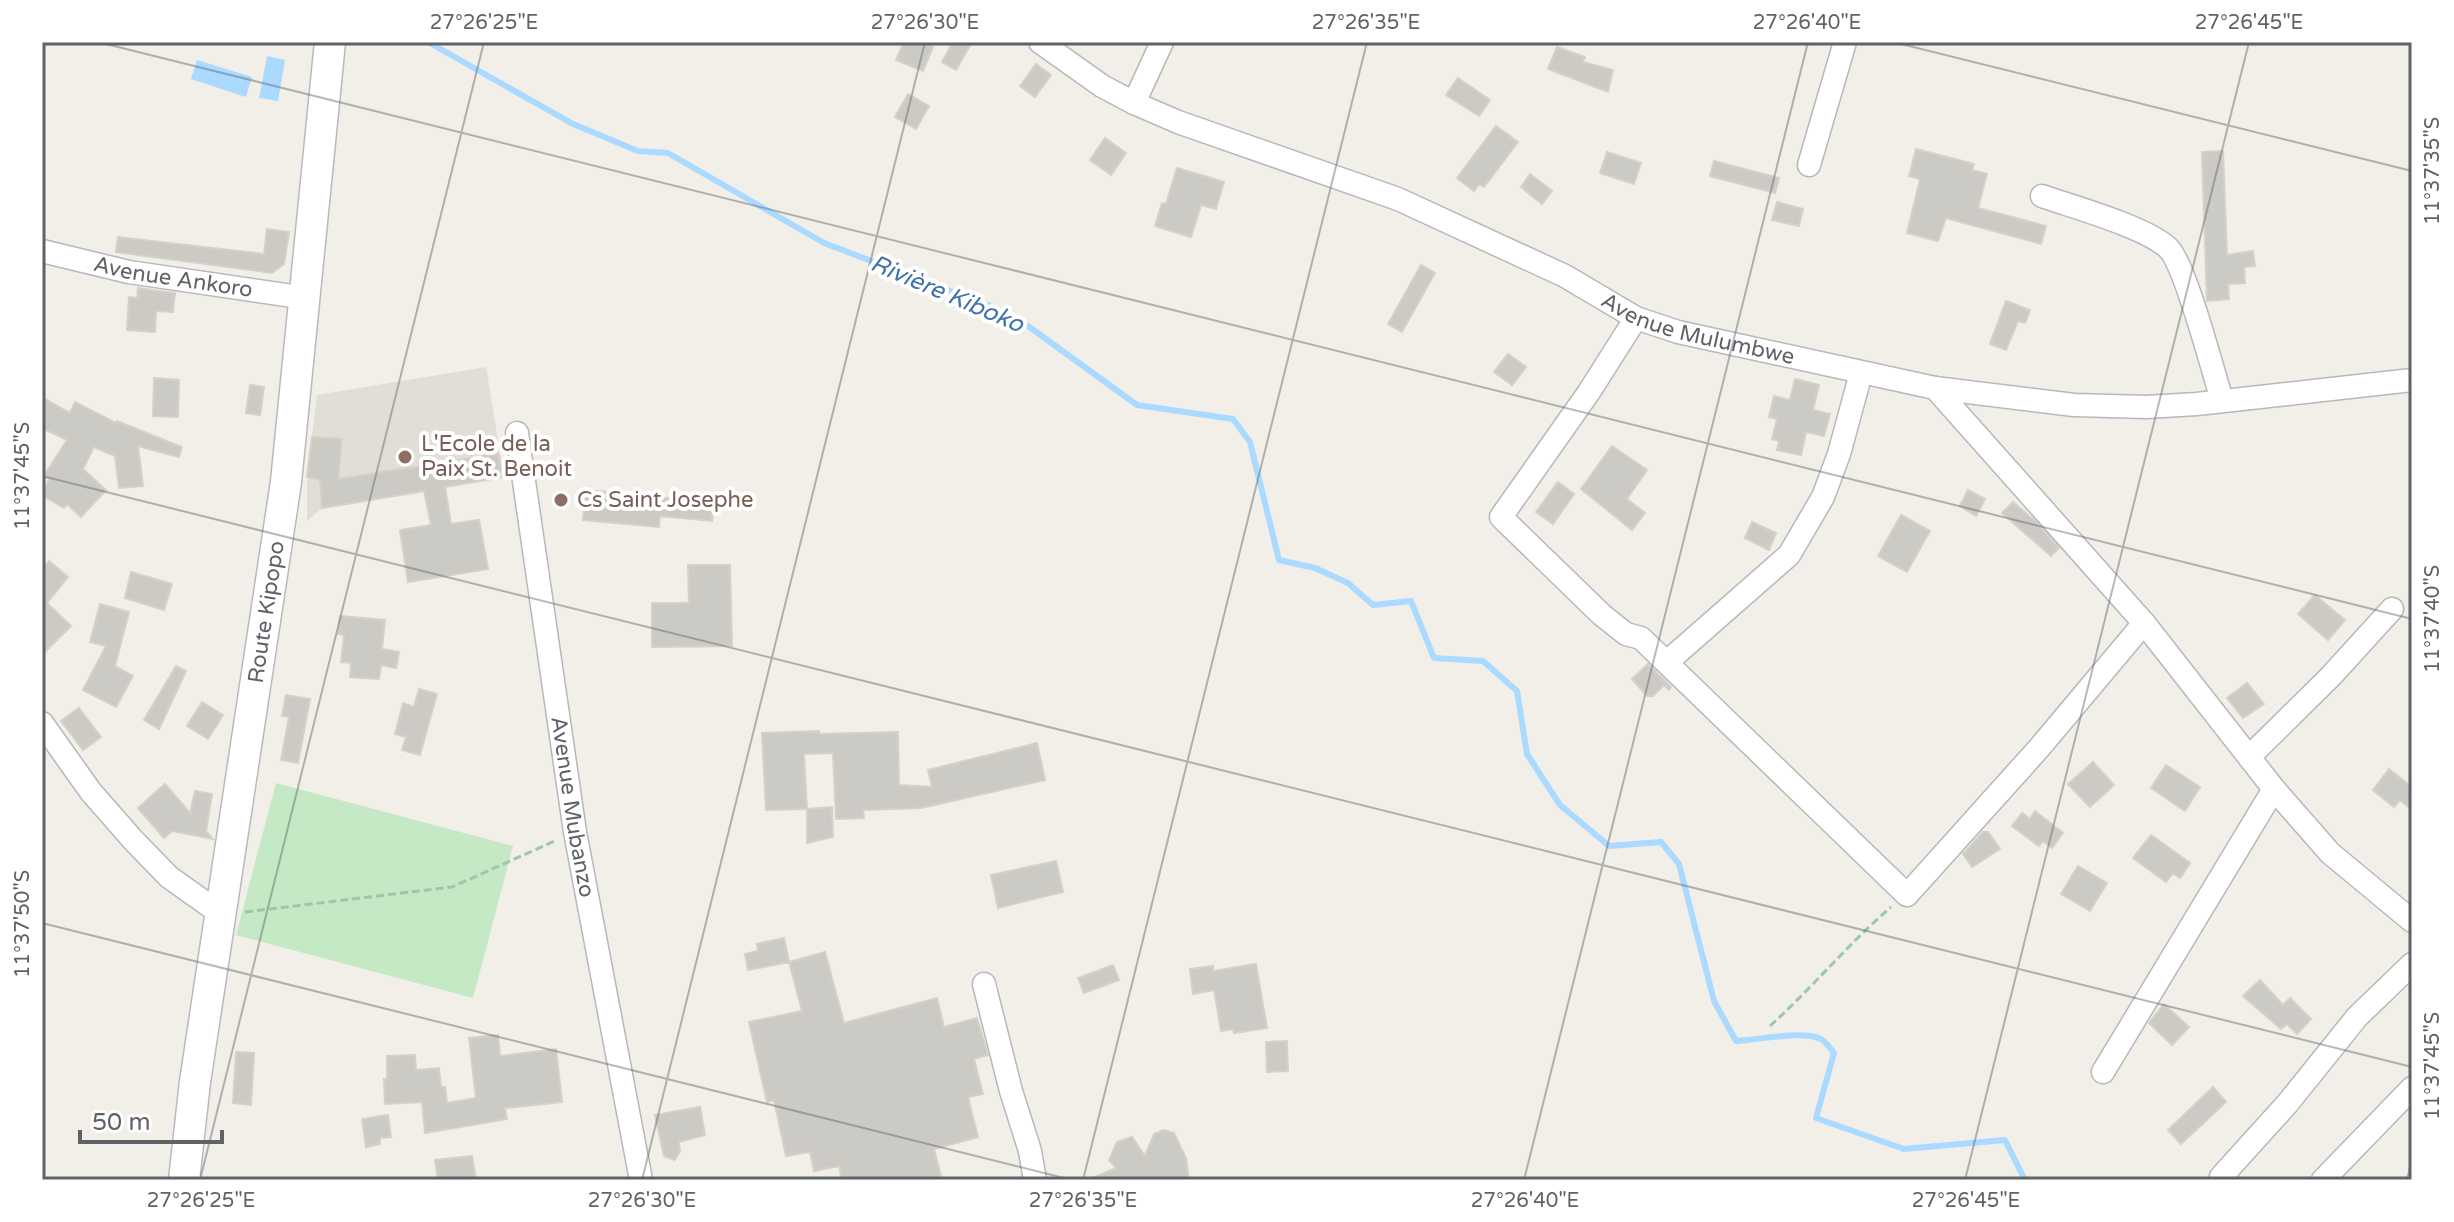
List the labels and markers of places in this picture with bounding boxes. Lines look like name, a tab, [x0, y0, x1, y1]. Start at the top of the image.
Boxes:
place label: L'Ecole de la Paix St. Benoit	[421, 431, 572, 482]
marker: L'Ecole de la Paix St. Benoit	[396, 448, 414, 466]
place label: Cs Saint Josephe	[577, 487, 753, 513]
marker: Cs Saint Josephe	[552, 491, 570, 509]

